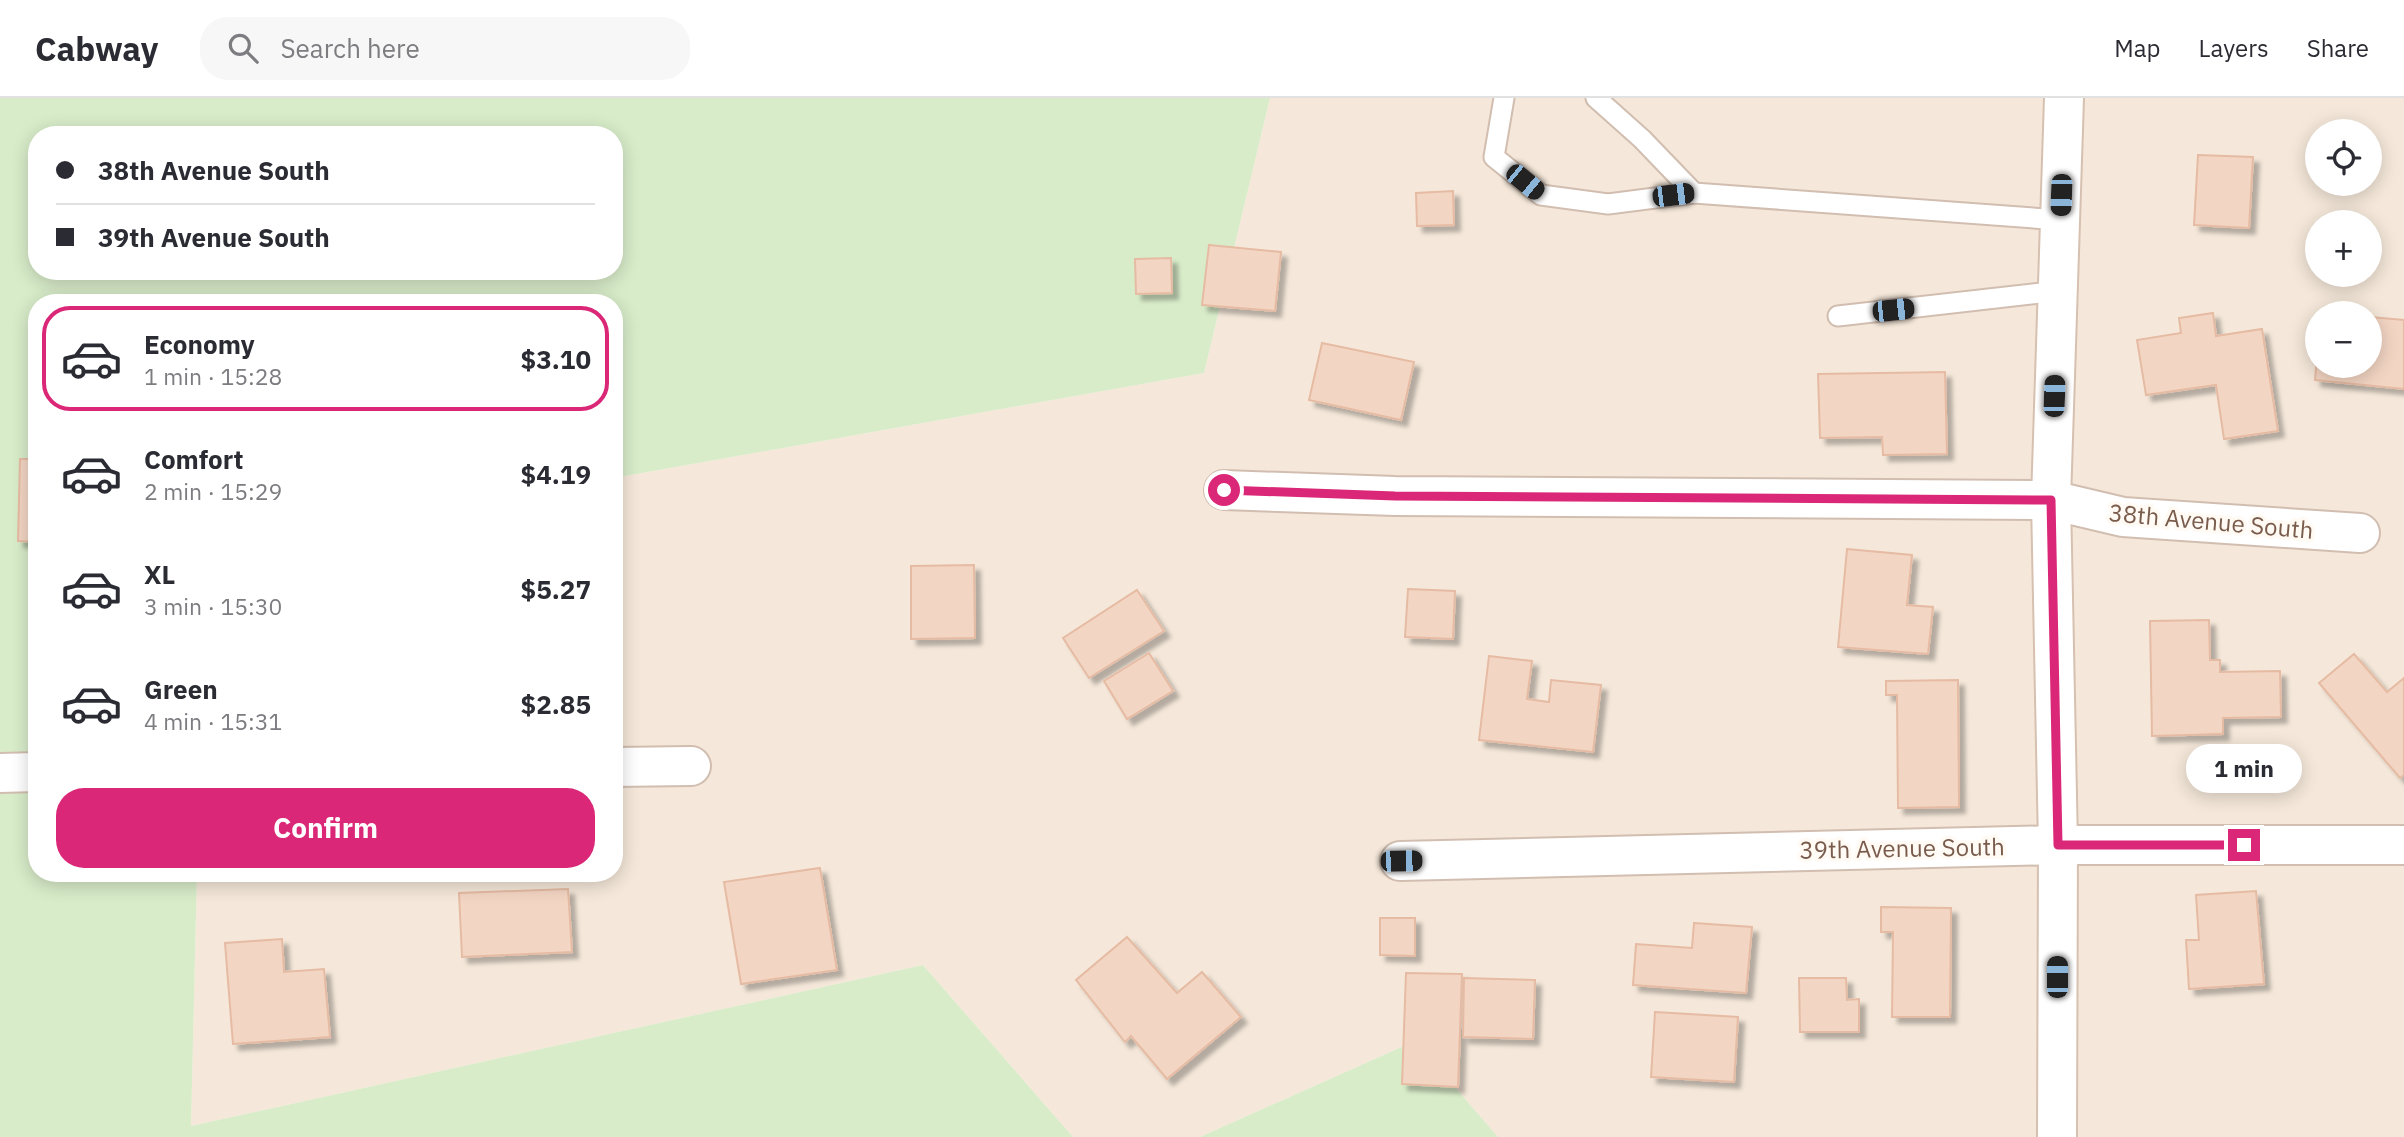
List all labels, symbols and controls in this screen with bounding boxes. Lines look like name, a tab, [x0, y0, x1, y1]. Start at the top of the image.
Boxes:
search box	[200, 17, 690, 80]
text: Cabway	[35, 27, 158, 70]
icon: search	[224, 29, 262, 67]
text: Search here	[280, 31, 420, 65]
text: Map	[2114, 32, 2161, 64]
text: Layers	[2199, 32, 2269, 64]
text: Share	[2307, 32, 2369, 64]
map controls	[2305, 119, 2382, 378]
button: locate	[2305, 119, 2382, 196]
text: 38th Avenue South	[98, 153, 330, 187]
car	[1503, 161, 1548, 203]
car	[2050, 174, 2073, 216]
car	[1651, 182, 1696, 208]
button: +	[2305, 210, 2382, 287]
text: 39th Avenue South	[98, 220, 330, 254]
car	[1872, 297, 1915, 323]
button: −	[2305, 301, 2382, 378]
icon: car	[60, 327, 123, 390]
text: Economy	[144, 327, 255, 361]
text: $3.10	[521, 342, 591, 376]
text: 1 min · 15:28	[144, 361, 282, 391]
car	[2043, 375, 2066, 417]
icon: car	[60, 442, 123, 505]
text: Comfort	[144, 442, 243, 476]
text: $4.19	[521, 457, 591, 491]
route start	[1208, 474, 1240, 506]
text: 2 min · 15:29	[144, 476, 282, 506]
street label: 38th Avenue South	[2107, 496, 2315, 546]
icon: car	[60, 557, 123, 620]
text: XL	[144, 557, 175, 591]
text: $5.27	[521, 572, 591, 606]
text: 3 min · 15:30	[144, 591, 282, 621]
icon: car	[60, 672, 123, 735]
text: Green	[144, 672, 218, 706]
text: $2.85	[521, 687, 591, 721]
text: 4 min · 15:31	[144, 706, 282, 736]
callout: 1 min	[2186, 744, 2302, 792]
text: 1 min	[2214, 753, 2274, 783]
button: Confirm	[56, 788, 595, 868]
route end	[2228, 829, 2260, 861]
street label: 39th Avenue South	[1799, 830, 2005, 866]
car	[1380, 850, 1423, 872]
car	[2047, 956, 2068, 998]

